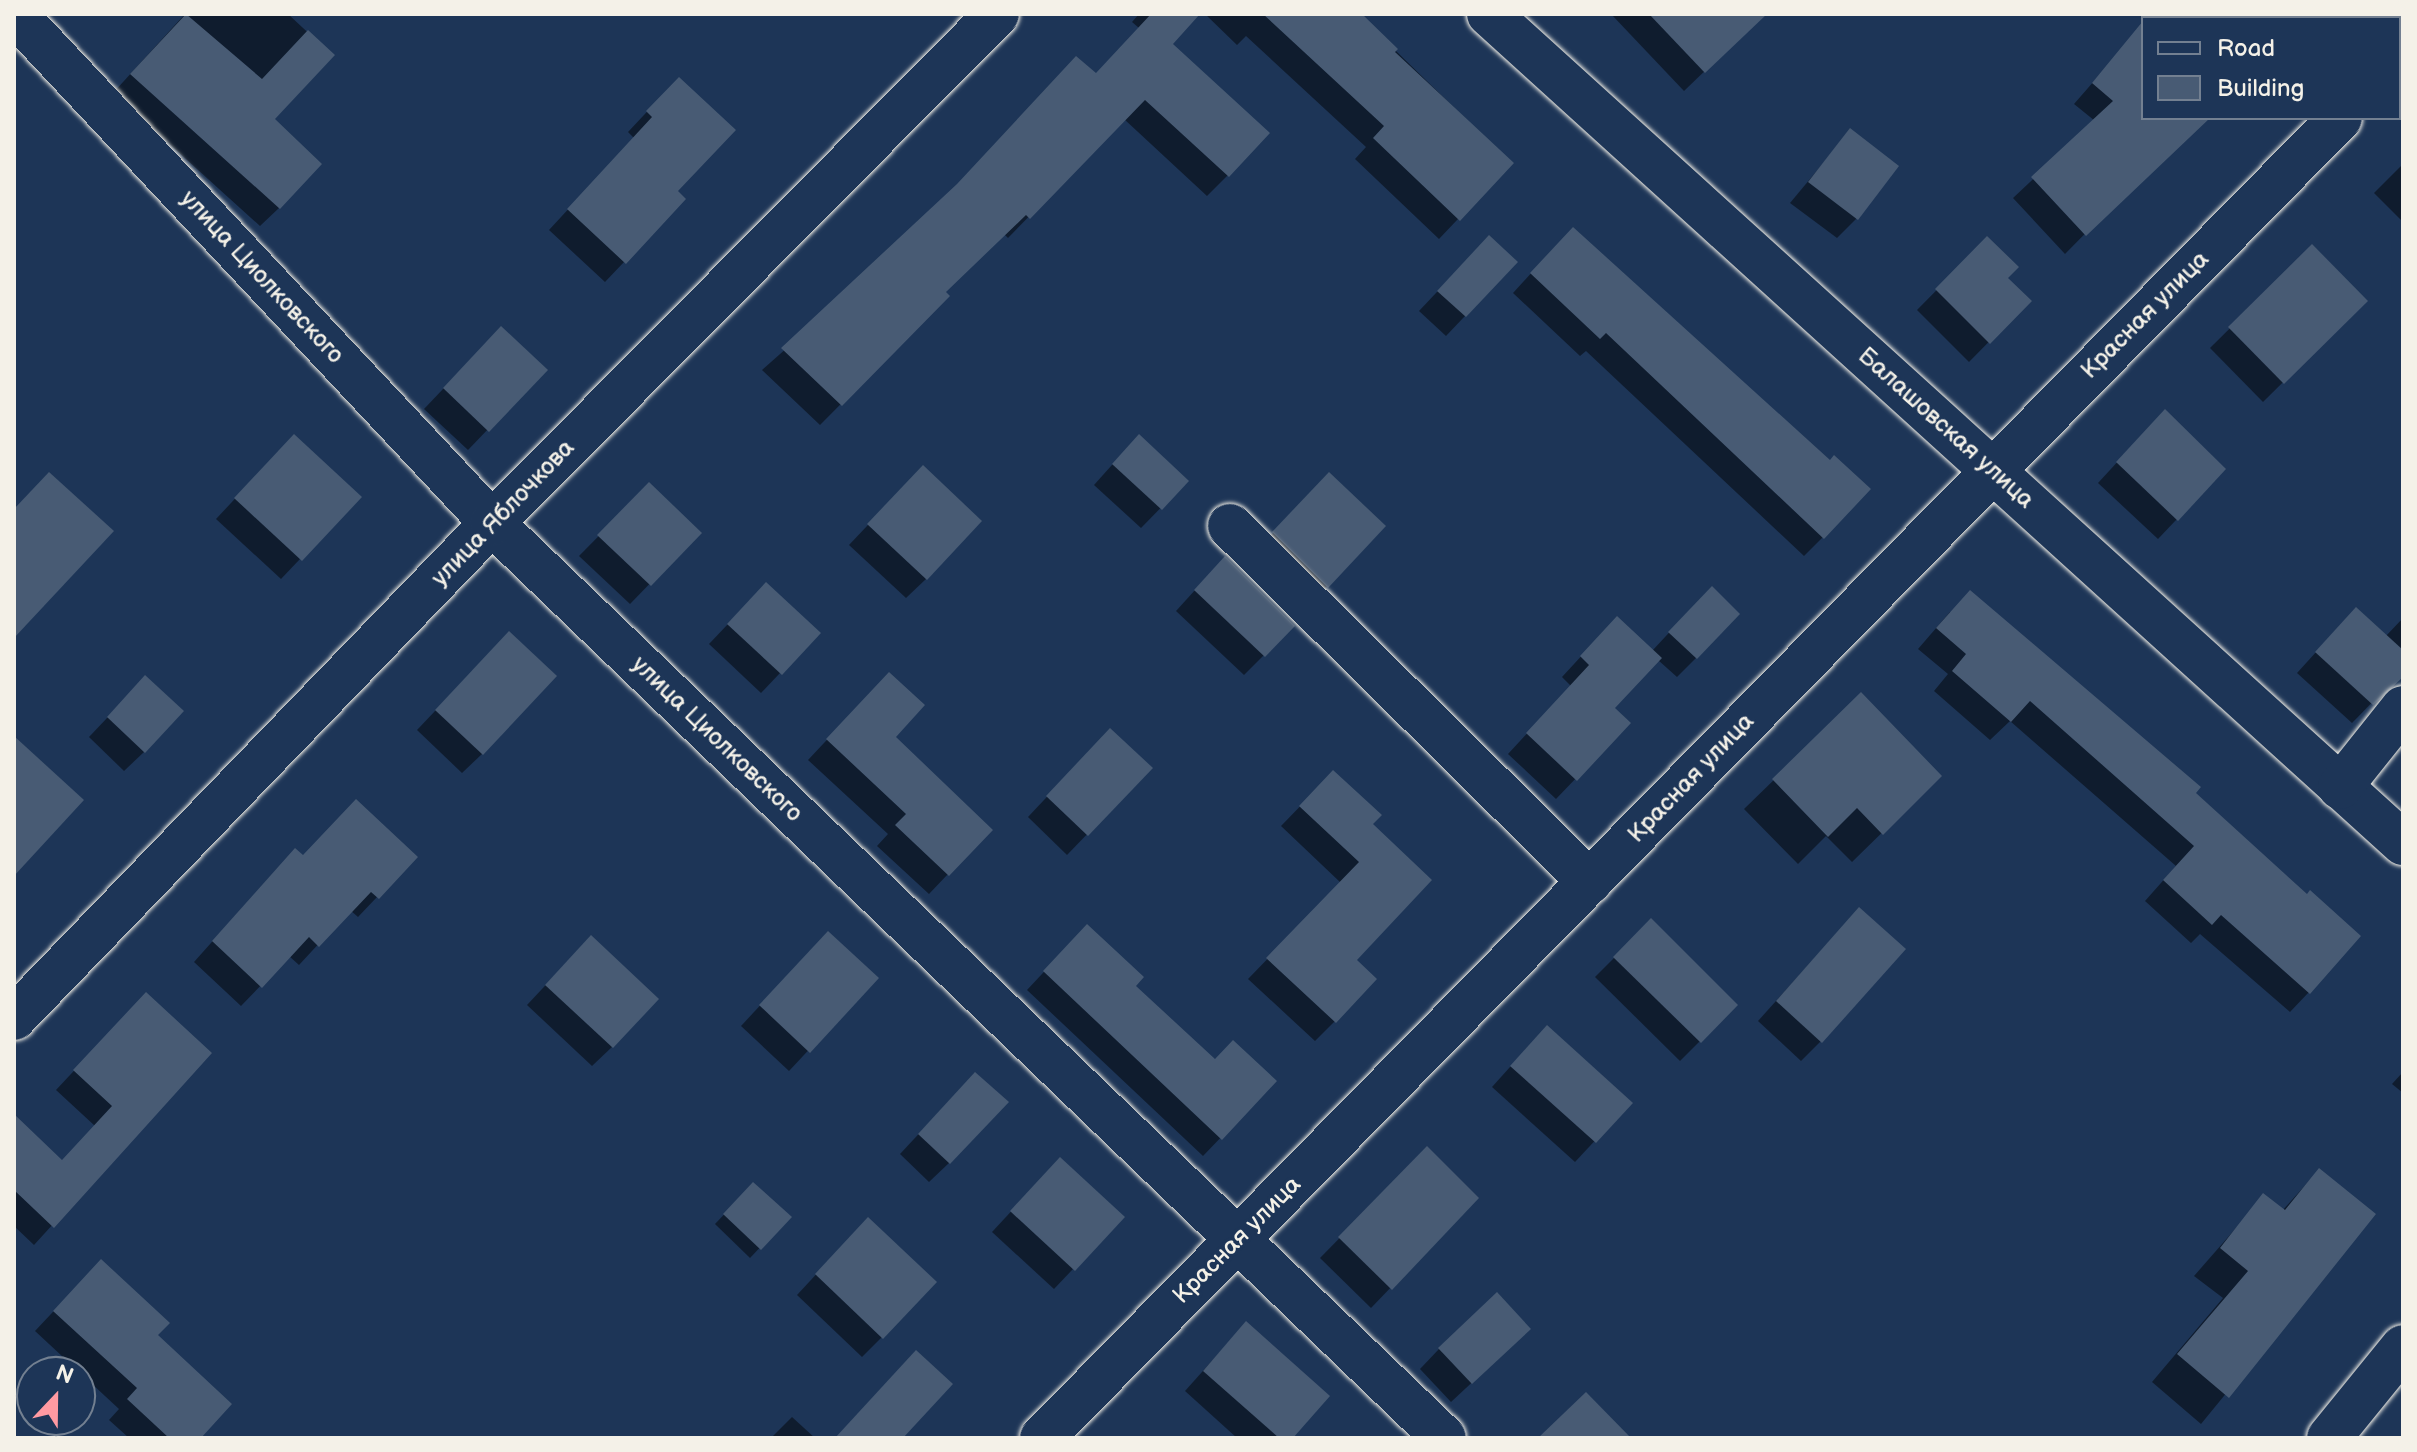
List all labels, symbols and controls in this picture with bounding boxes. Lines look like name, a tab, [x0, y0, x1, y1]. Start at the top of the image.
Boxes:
legend	[2141, 16, 2401, 120]
text: Road	[2217, 34, 2275, 63]
text: Building	[2217, 74, 2304, 103]
street label: улица Циолковского	[174, 185, 350, 369]
street label: Красная улица	[2075, 245, 2215, 385]
street label: Балашовская улица	[1852, 341, 2040, 515]
street label: улица Яблочкова	[426, 434, 580, 592]
street label: улица Циолковского	[626, 650, 808, 828]
street label: Красная улица	[1622, 707, 1760, 849]
street label: Красная улица	[1167, 1170, 1307, 1310]
north arrow	[16, 1356, 96, 1436]
text: N	[52, 1360, 77, 1391]

